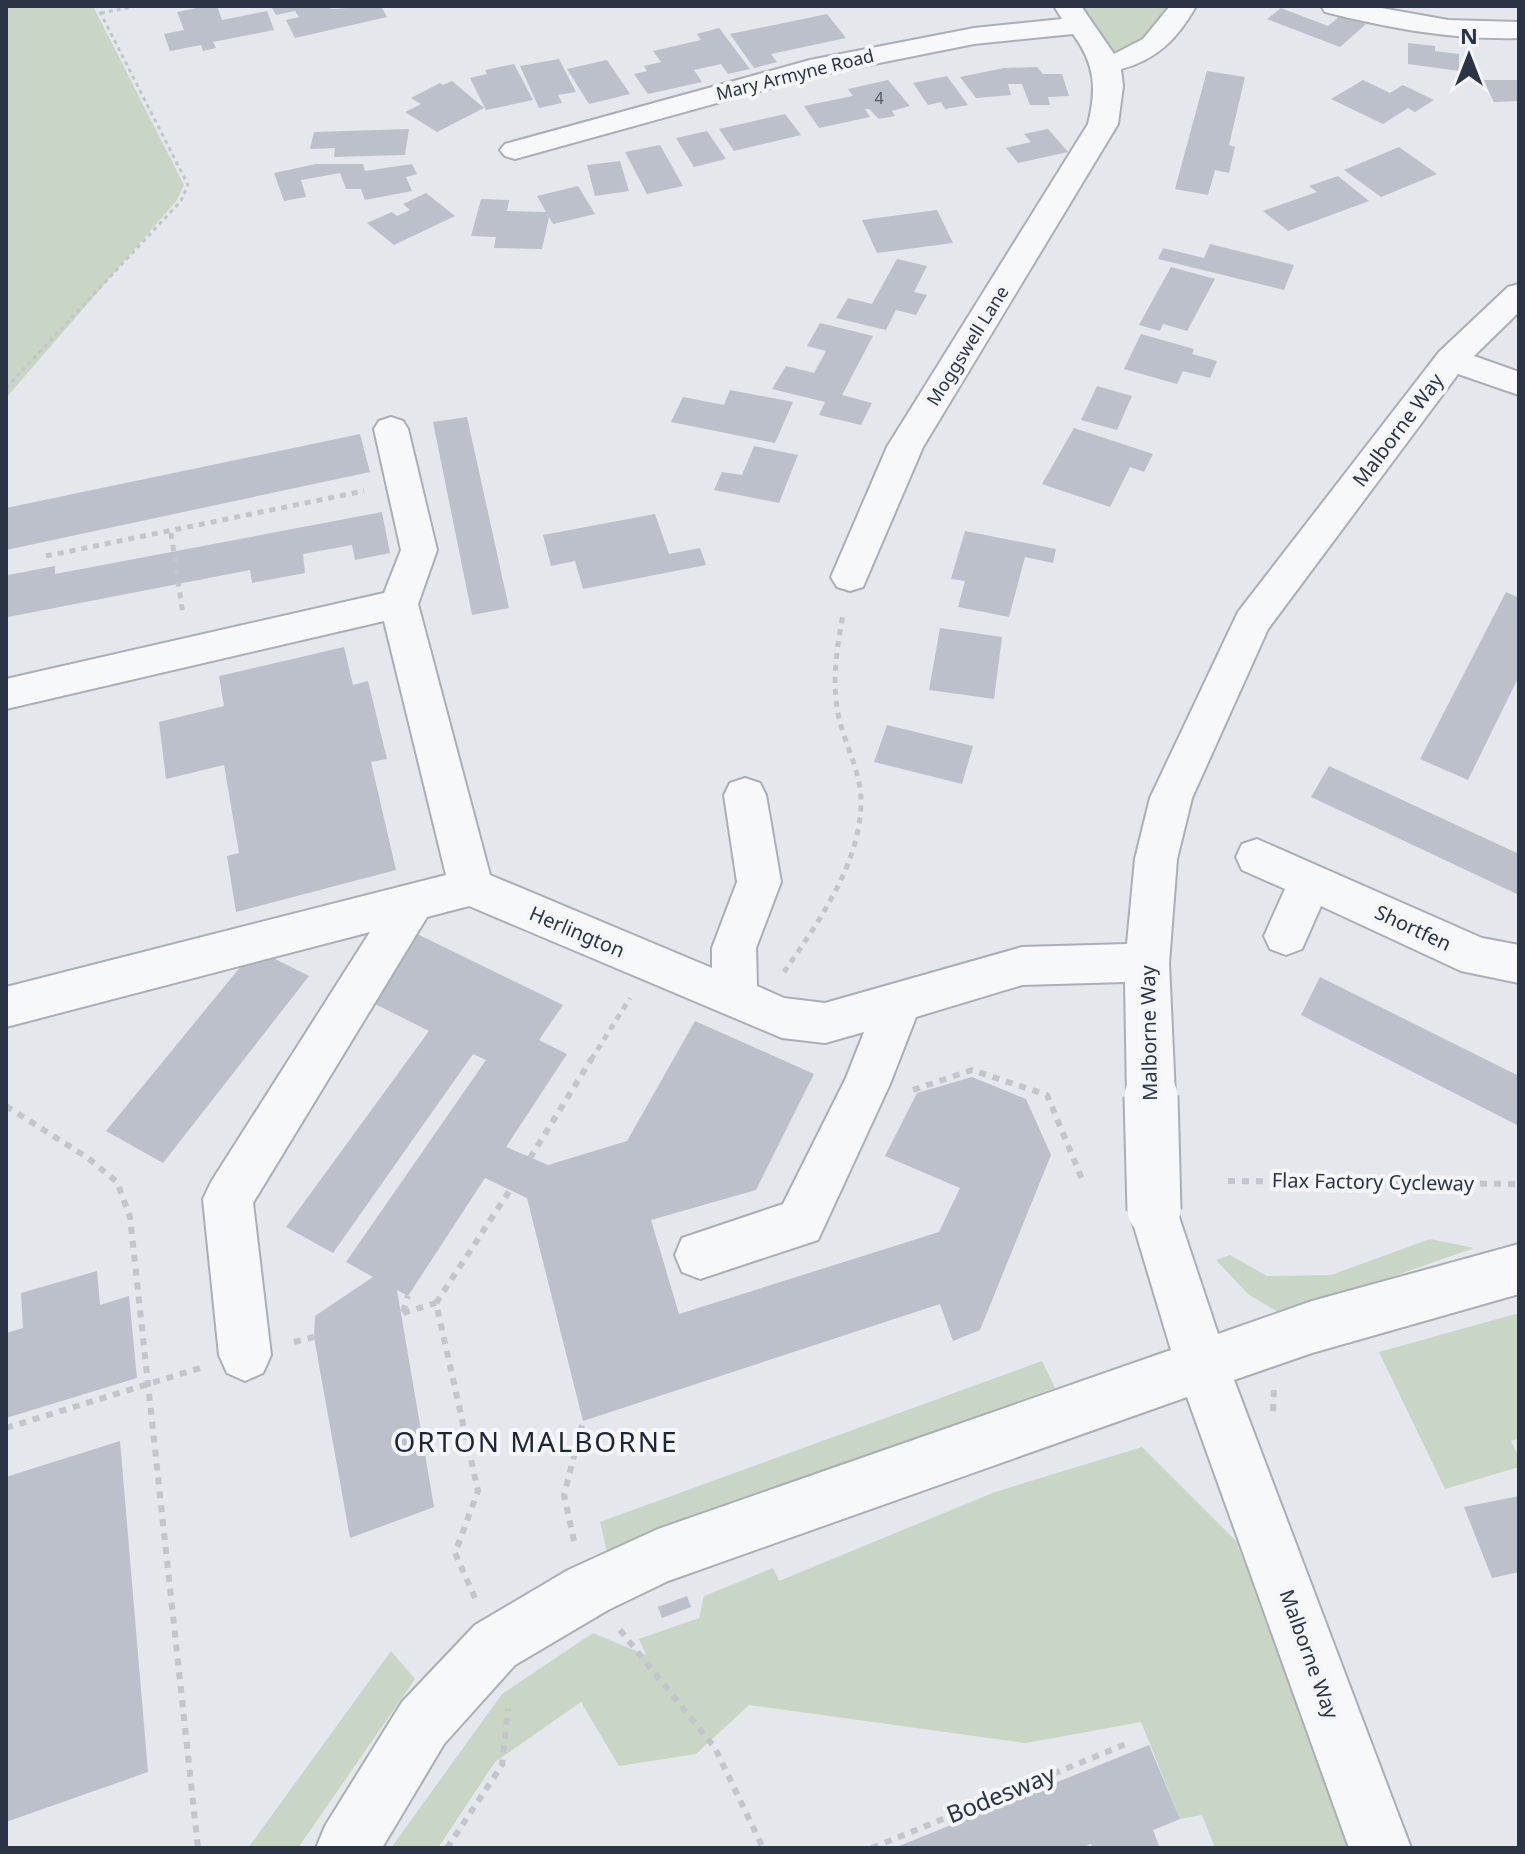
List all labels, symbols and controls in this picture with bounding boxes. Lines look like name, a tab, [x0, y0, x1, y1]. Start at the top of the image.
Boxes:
north arrow	[1429, 16, 1509, 96]
text: N	[1460, 20, 1478, 50]
street label: Mary Armyne Road	[713, 43, 876, 105]
house number: 4	[874, 87, 884, 109]
street label: Moggswell Lane	[921, 281, 1014, 410]
street label: Malborne Way	[1346, 367, 1450, 492]
street label: Shortfen	[1371, 898, 1456, 957]
street label: Herlington	[525, 899, 629, 964]
street label: Malborne Way	[1134, 964, 1163, 1101]
street label: Flax Factory Cycleway	[1272, 1166, 1475, 1197]
district label: ORTON MALBORNE	[393, 1422, 679, 1460]
street label: Malborne Way	[1274, 1585, 1346, 1723]
street label: Bodesway	[941, 1757, 1060, 1830]

